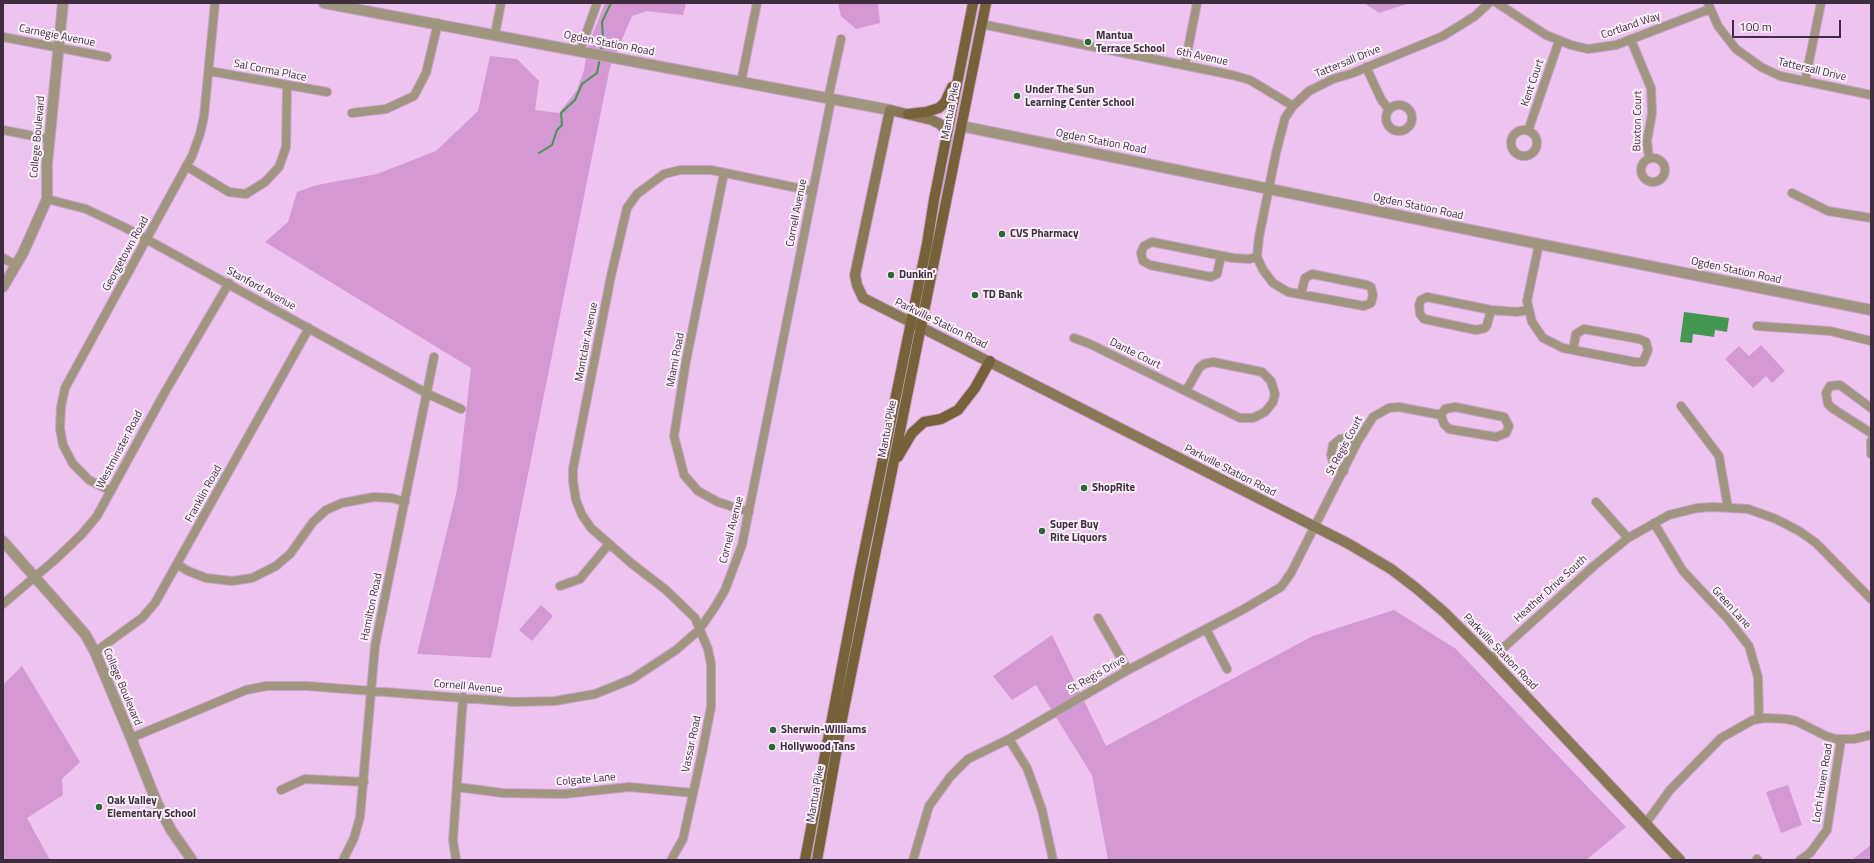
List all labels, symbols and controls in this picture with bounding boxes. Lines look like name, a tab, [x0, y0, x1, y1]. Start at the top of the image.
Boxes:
street label: Cortland Way	[1600, 10, 1662, 42]
scale bar	[1734, 12, 1843, 38]
text: 100 m	[1739, 17, 1772, 36]
street label: Carnegie Avenue	[18, 22, 96, 50]
street label: Ogden Station Road	[563, 29, 655, 59]
place label: Mantua Terrace School	[1096, 29, 1165, 55]
marker: Mantua Terrace School	[1083, 37, 1093, 47]
street label: Tattersall Drive	[1313, 43, 1383, 81]
street label: 6th Avenue	[1175, 45, 1229, 69]
street label: Tattersall Drive	[1777, 56, 1847, 84]
street label: Sal Corma Place	[232, 57, 308, 85]
street label: Kent Court	[1519, 58, 1547, 108]
street label: Mantua Pike	[939, 81, 963, 141]
place label: Under The Sun Learning Center School	[1025, 83, 1134, 109]
marker: Under The Sun Learning Center School	[1012, 91, 1022, 101]
street label: Buxton Court	[1631, 91, 1645, 151]
street label: College Boulevard	[28, 95, 48, 179]
street label: Ogden Station Road	[1055, 127, 1147, 157]
street label: Cornell Avenue	[784, 178, 810, 248]
street label: Ogden Station Road	[1372, 191, 1464, 223]
street label: Georgetown Road	[100, 214, 152, 294]
place label: CVS Pharmacy	[1010, 227, 1078, 241]
marker: CVS Pharmacy	[997, 229, 1007, 239]
street label: Ogden Station Road	[1690, 255, 1782, 287]
street label: Stanford Avenue	[224, 265, 298, 313]
place label: Dunkin'	[899, 268, 935, 282]
marker: Dunkin'	[886, 270, 896, 280]
place label: TD Bank	[983, 288, 1022, 302]
marker: TD Bank	[970, 290, 980, 300]
street label: Parkville Station Road	[893, 296, 989, 352]
street label: Montclair Avenue	[573, 301, 601, 383]
street label: Miami Road	[664, 332, 688, 388]
street label: Dante Court	[1107, 336, 1163, 372]
street label: Mantua Pike	[876, 399, 900, 459]
street label: Westminster Road	[94, 409, 146, 491]
street label: St Regis Court	[1324, 414, 1366, 478]
street label: Parkville Station Road	[1182, 442, 1278, 500]
street label: Franklin Road	[183, 463, 225, 525]
place label: ShopRite	[1092, 481, 1135, 495]
marker: ShopRite	[1079, 483, 1089, 493]
street label: Cornell Avenue	[717, 495, 747, 565]
place label: Super Buy Rite Liquors	[1050, 518, 1107, 544]
marker: Super Buy Rite Liquors	[1037, 526, 1047, 536]
street label: Heather Drive South	[1512, 553, 1590, 625]
street label: Hamilton Road	[358, 572, 386, 642]
street label: Green Lane	[1709, 584, 1753, 632]
street label: Parkville Station Road	[1460, 611, 1540, 693]
street label: College Boulevard	[100, 646, 144, 728]
street label: St Regis Drive	[1066, 653, 1128, 697]
street label: Cornell Avenue	[433, 677, 503, 697]
street label: Vassar Road	[680, 715, 704, 773]
place label: Sherwin-Williams	[781, 723, 866, 737]
marker: Sherwin-Williams	[768, 725, 778, 735]
place label: Hollywood Tans	[780, 740, 855, 754]
marker: Hollywood Tans	[767, 742, 777, 752]
street label: Loch Haven Road	[1810, 743, 1836, 823]
street label: Mantua Pike	[804, 764, 828, 824]
street label: Colgate Lane	[556, 771, 616, 789]
place label: Oak Valley Elementary School	[107, 794, 196, 820]
marker: Oak Valley Elementary School	[94, 802, 104, 812]

